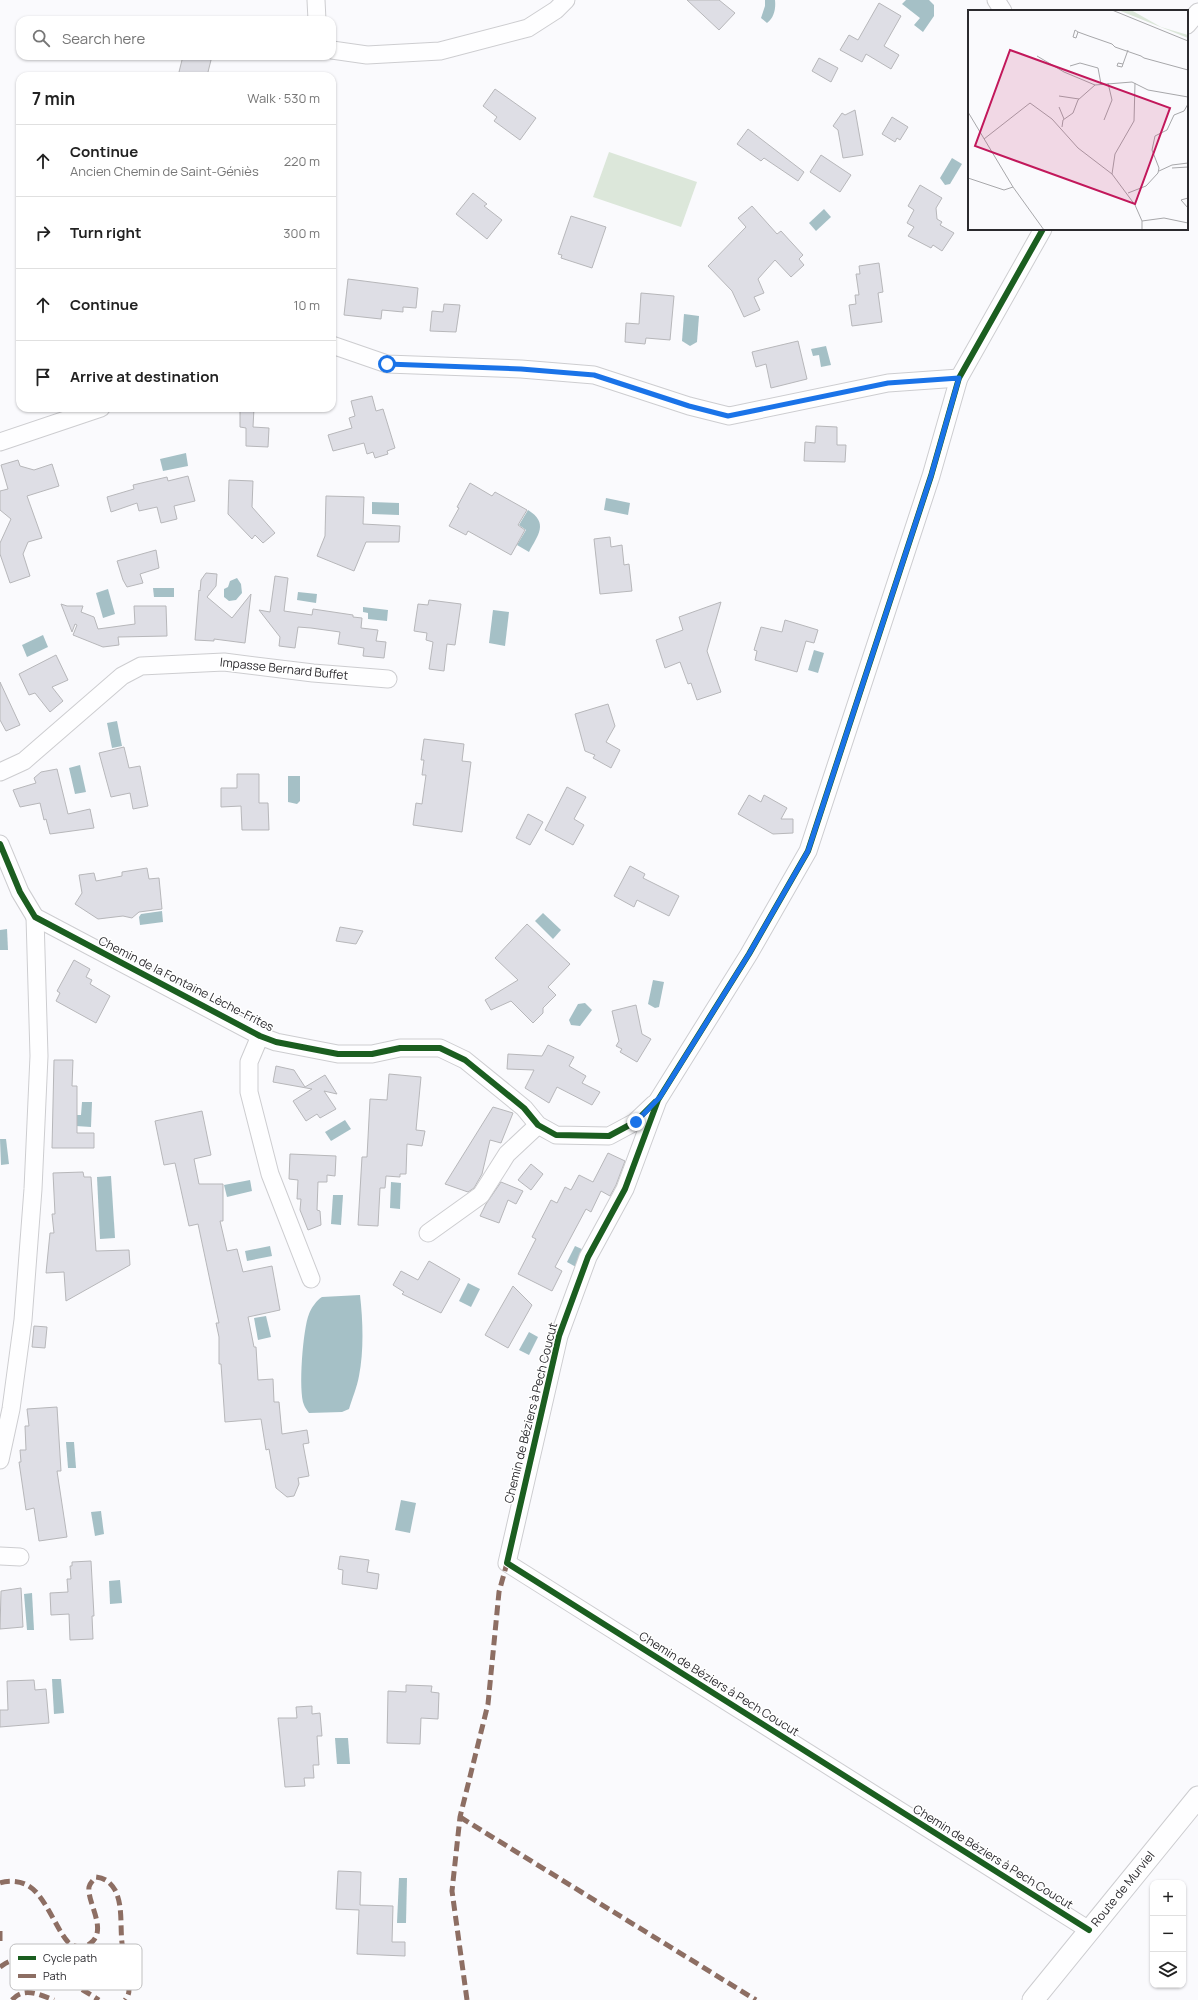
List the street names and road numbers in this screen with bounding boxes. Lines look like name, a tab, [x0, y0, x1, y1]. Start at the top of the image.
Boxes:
street label: Impasse Bernard Buffet	[219, 653, 349, 684]
street label: Chemin de la Fontaine Lèche-Frites	[96, 932, 277, 1035]
street label: Chemin de Béziers à Pech Coucut	[500, 1321, 561, 1505]
street label: Chemin de Béziers à Pech Coucut	[636, 1627, 803, 1740]
street label: Chemin de Béziers à Pech Coucut	[910, 1800, 1077, 1913]
street label: Route de Murviel	[1087, 1847, 1158, 1930]

